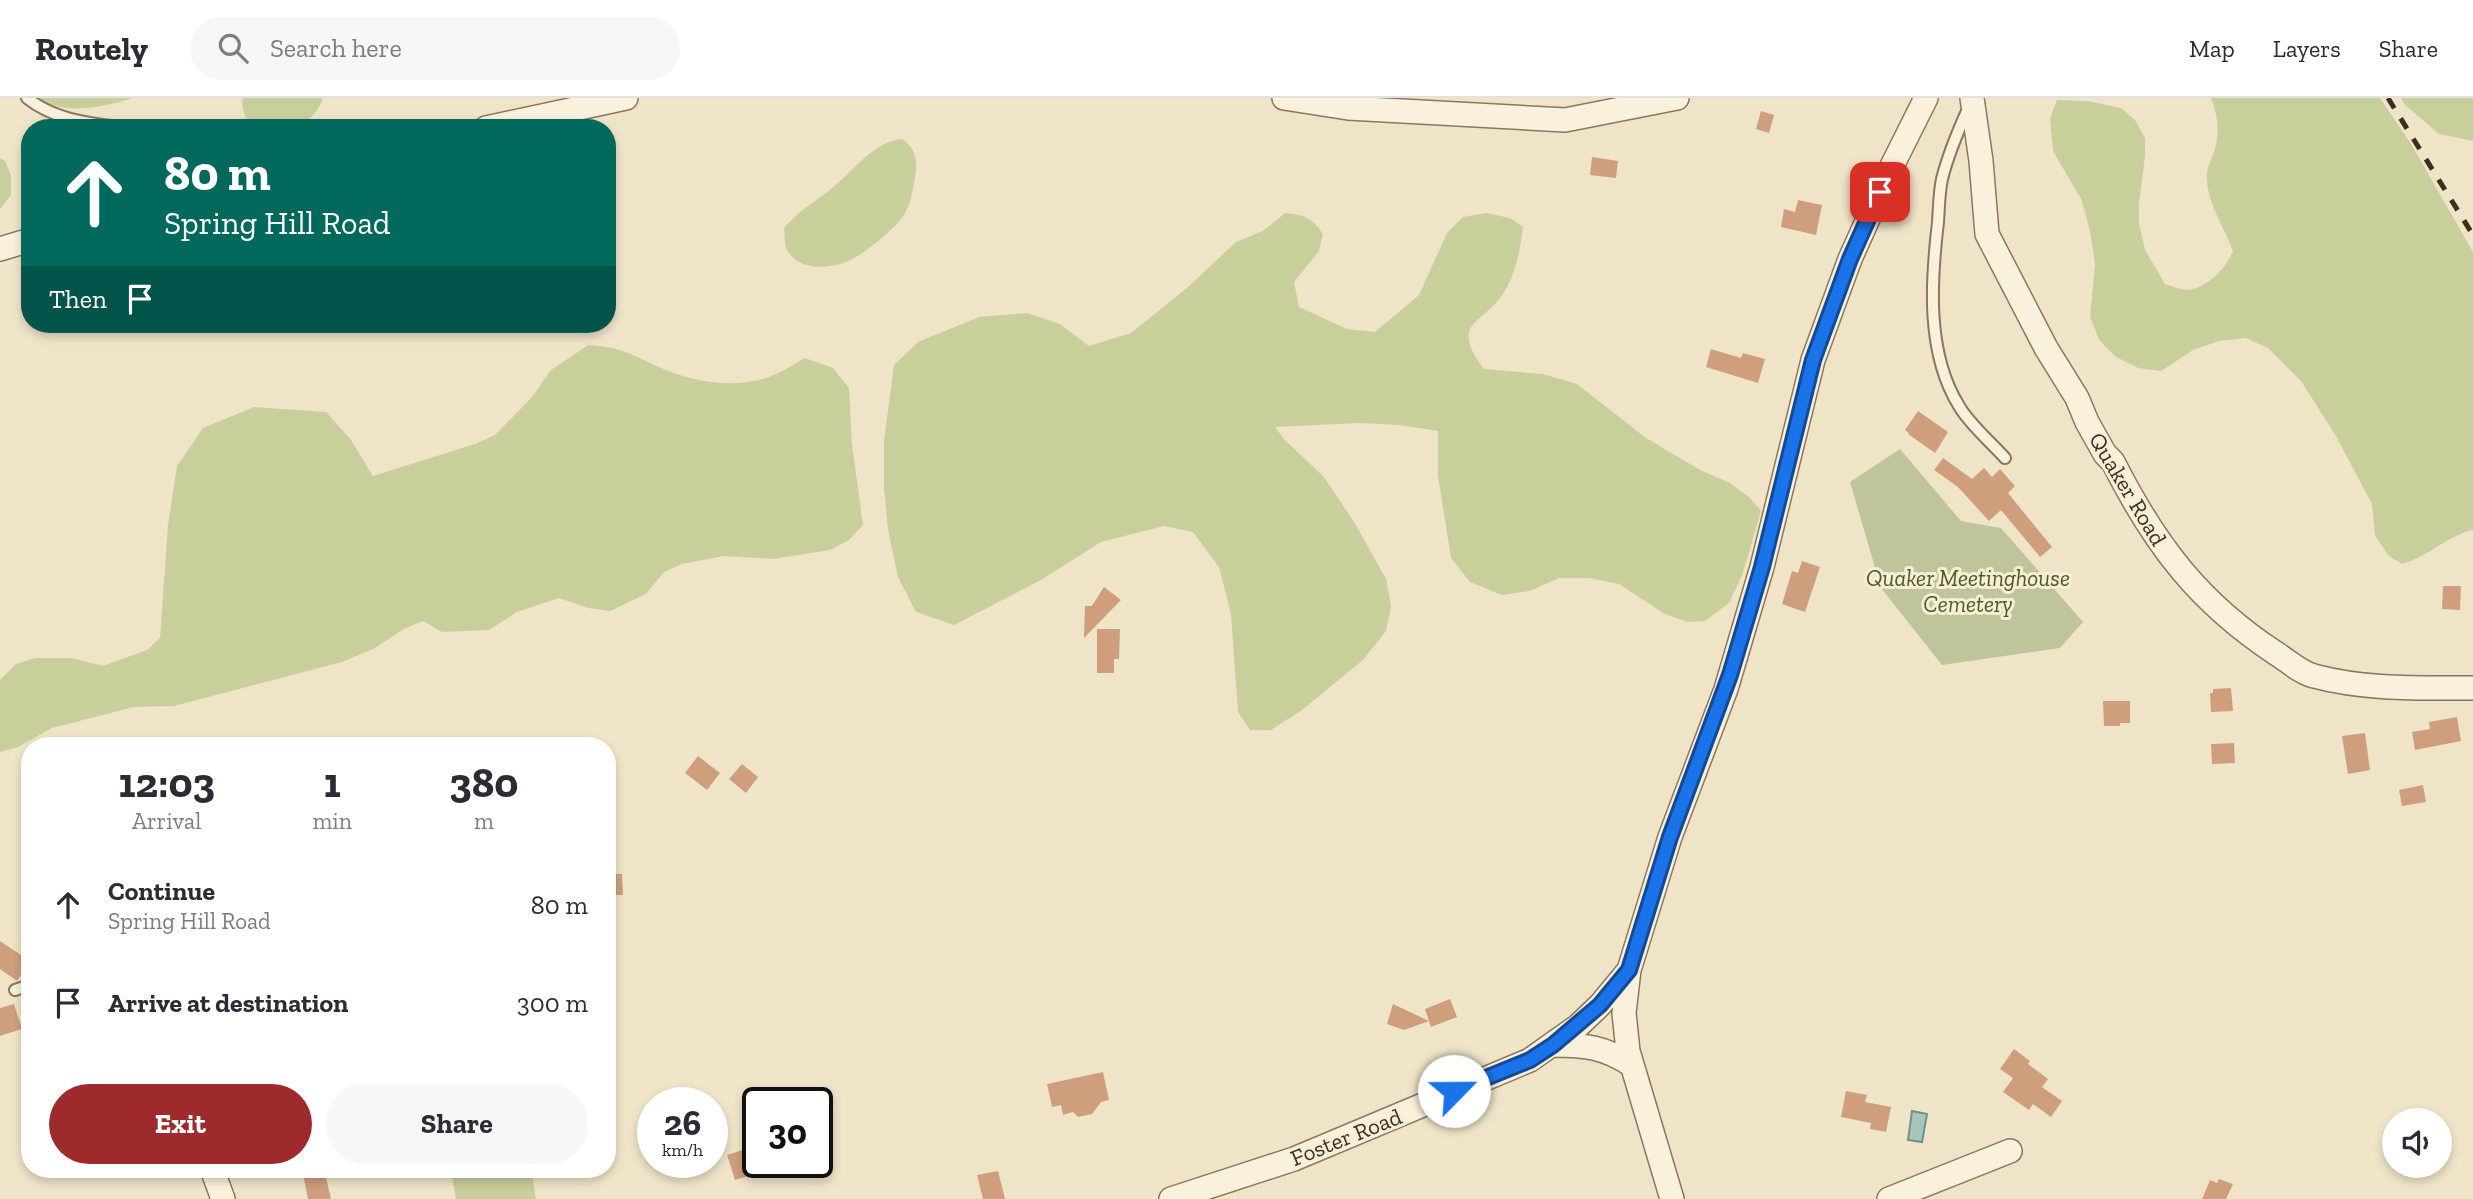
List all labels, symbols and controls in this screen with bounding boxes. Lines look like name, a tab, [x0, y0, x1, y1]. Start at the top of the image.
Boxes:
search box	[190, 17, 680, 80]
text: Routely	[35, 29, 148, 68]
icon: search	[214, 29, 252, 67]
text: Search here	[270, 32, 402, 64]
text: Map	[2189, 34, 2235, 63]
text: Layers	[2273, 34, 2341, 63]
text: Share	[2379, 34, 2438, 63]
text: 80 m	[164, 144, 271, 203]
icon: ahead	[49, 147, 140, 238]
pin	[1850, 162, 1910, 222]
icon: arrive	[1861, 173, 1899, 211]
text: Spring Hill Road	[164, 204, 390, 242]
icon: arrive	[121, 280, 159, 318]
text: Then	[49, 283, 107, 315]
street label: Quaker Road	[2083, 427, 2173, 551]
park label: Quaker Meetinghouse Cemetery	[1866, 564, 2070, 618]
text: 12:03	[118, 757, 215, 808]
text: 1	[324, 757, 341, 808]
text: 380	[449, 757, 519, 808]
text: Arrival	[132, 807, 201, 835]
text: min	[312, 807, 352, 835]
text: m	[474, 807, 494, 835]
text: Continue	[108, 875, 215, 907]
icon: ahead	[49, 886, 87, 924]
text: 80 m	[531, 889, 588, 921]
text: Spring Hill Road	[108, 907, 271, 935]
icon: arrive	[49, 984, 87, 1022]
text: Arrive at destination	[108, 987, 348, 1019]
text: 300 m	[517, 987, 588, 1019]
position arrow	[1417, 1054, 1491, 1128]
button: Exit	[49, 1084, 312, 1164]
button: Share	[326, 1084, 588, 1164]
speed limit sign: 30	[742, 1087, 833, 1178]
text: 26	[664, 1102, 701, 1144]
street label: Foster Road	[1286, 1102, 1406, 1172]
map controls	[2382, 1108, 2452, 1178]
button: sound	[2382, 1108, 2452, 1178]
text: km/h	[662, 1139, 703, 1161]

